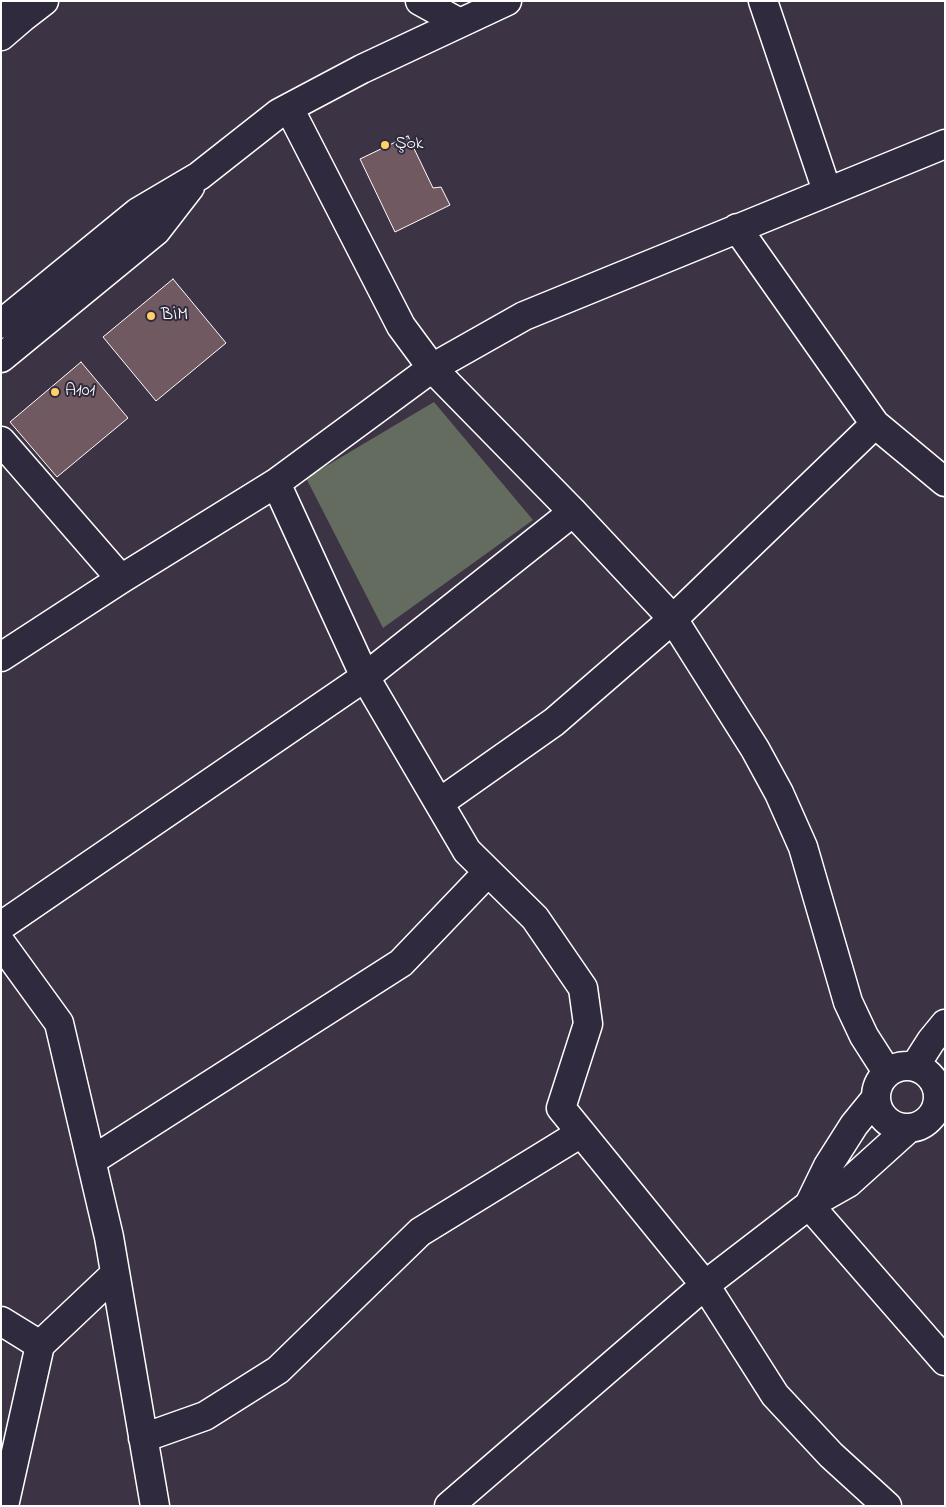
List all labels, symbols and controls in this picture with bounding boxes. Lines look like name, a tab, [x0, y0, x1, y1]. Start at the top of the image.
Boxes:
place label: Şok	[395, 134, 423, 156]
marker: Şok	[379, 139, 391, 151]
place label: BİM	[161, 305, 188, 327]
marker: BİM	[145, 310, 157, 322]
place label: A101	[65, 381, 95, 403]
marker: A101	[49, 386, 61, 398]

